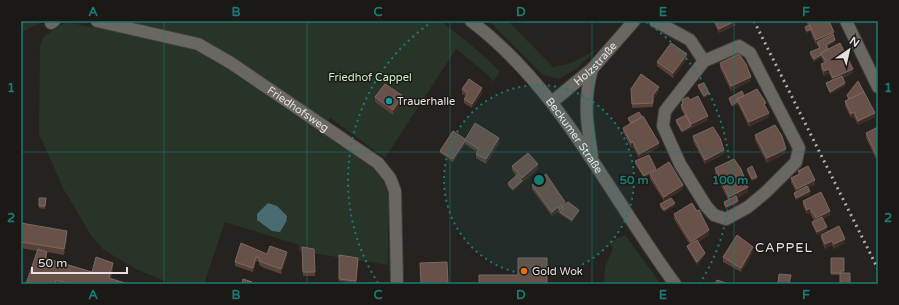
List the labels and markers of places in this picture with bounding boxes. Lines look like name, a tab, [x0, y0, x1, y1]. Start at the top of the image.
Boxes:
place label: Trauerhalle	[397, 95, 455, 108]
marker: Trauerhalle	[384, 96, 394, 106]
centre of rings	[532, 173, 546, 187]
place label: Gold Wok	[532, 265, 583, 278]
marker: Gold Wok	[519, 266, 529, 276]

